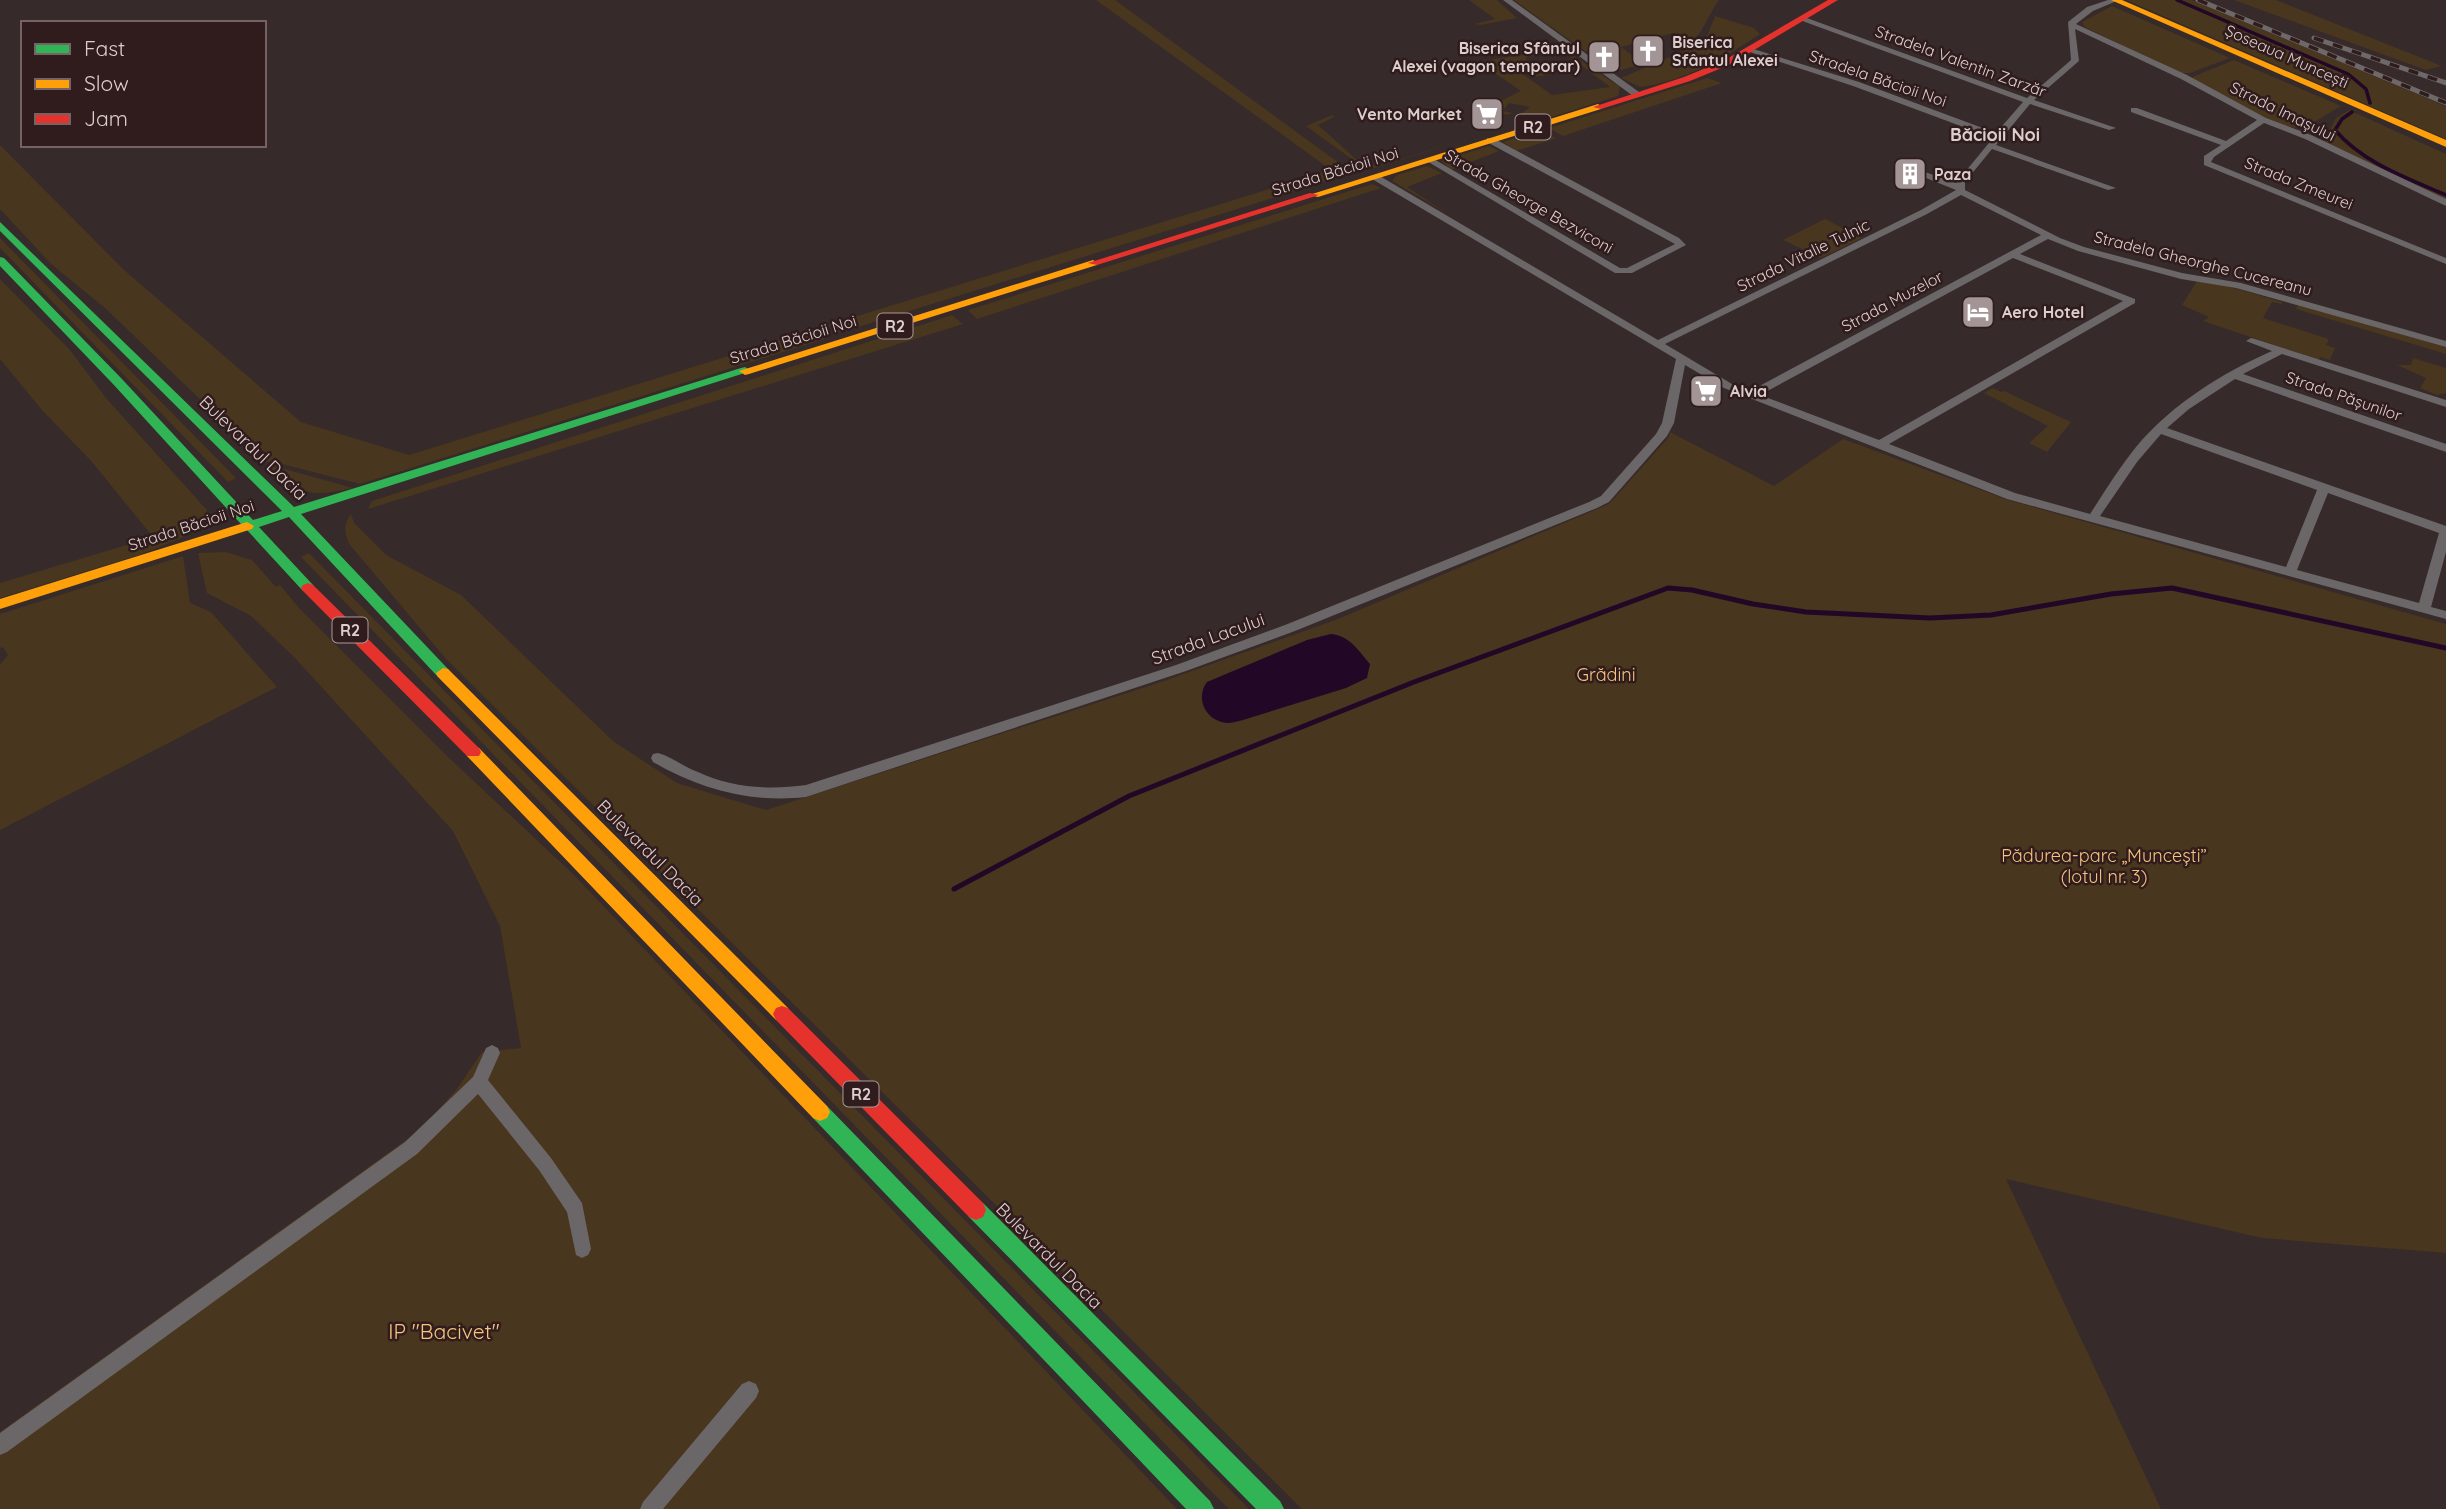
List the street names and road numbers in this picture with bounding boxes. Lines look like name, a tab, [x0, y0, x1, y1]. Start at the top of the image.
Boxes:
street label: Șoseaua Muncești	[2222, 20, 2352, 92]
street label: Stradela Valentin Zarzăr	[1873, 21, 2049, 101]
street label: Stradela Băcioii Noi	[1807, 45, 1949, 111]
street label: Strada Imașului	[2227, 77, 2339, 145]
road number: R2	[1516, 114, 1550, 140]
street label: Strada Băcioii Noi	[1269, 142, 1401, 200]
street label: Strada Gheorge Bezviconi	[1441, 144, 1617, 258]
street label: Strada Zmeurei	[2242, 152, 2356, 214]
street label: Strada Vitalie Tulnic	[1733, 214, 1873, 296]
street label: Stradela Gheorghe Cucereanu	[2092, 226, 2314, 300]
street label: Strada Muzelor	[1838, 266, 1946, 336]
street label: Strada Băcioii Noi	[727, 310, 859, 368]
road number: R2	[878, 314, 912, 338]
street label: Strada Pășunilor	[2283, 367, 2405, 425]
street label: Bulevardul Dacia	[195, 390, 312, 505]
street label: Strada Băcioii Noi	[125, 495, 257, 555]
street label: Strada Lacului	[1148, 607, 1268, 670]
road number: R2	[332, 618, 368, 642]
street label: Bulevardul Dacia	[592, 795, 708, 911]
road number: R2	[844, 1082, 878, 1106]
street label: Bulevardul Dacia	[991, 1198, 1107, 1314]

